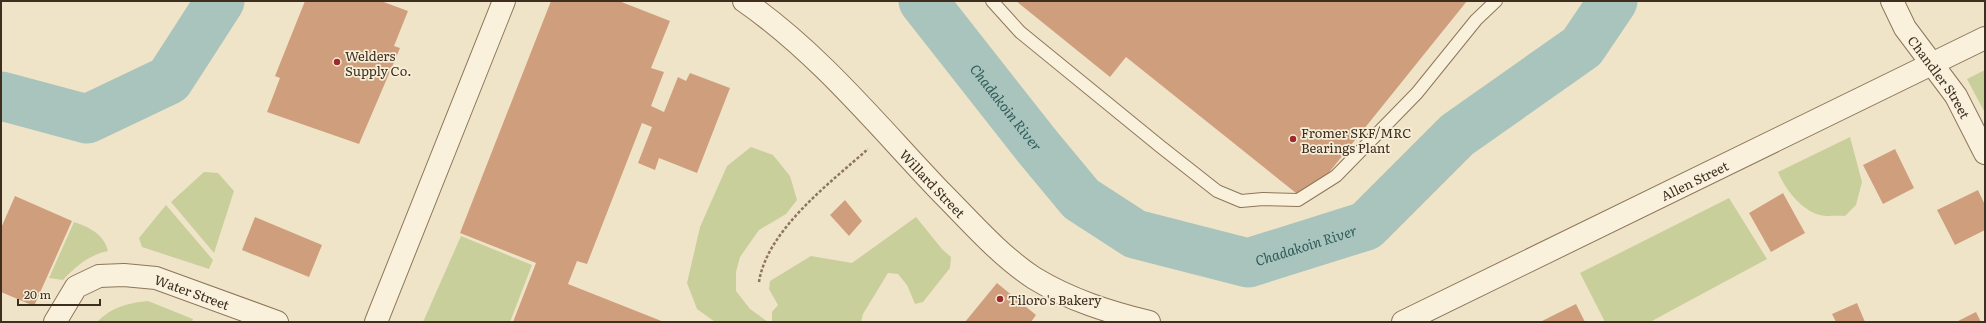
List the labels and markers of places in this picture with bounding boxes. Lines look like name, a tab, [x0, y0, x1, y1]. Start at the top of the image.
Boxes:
place label: Welders Supply Co.	[345, 46, 412, 80]
marker: Welders Supply Co.	[332, 57, 342, 67]
place label: Fromer SKF/MRC Bearings Plant	[1301, 123, 1411, 157]
marker: Fromer SKF/MRC Bearings Plant	[1288, 134, 1298, 144]
place label: Tiloro's Bakery	[1008, 290, 1102, 309]
marker: Tiloro's Bakery	[995, 294, 1005, 304]

